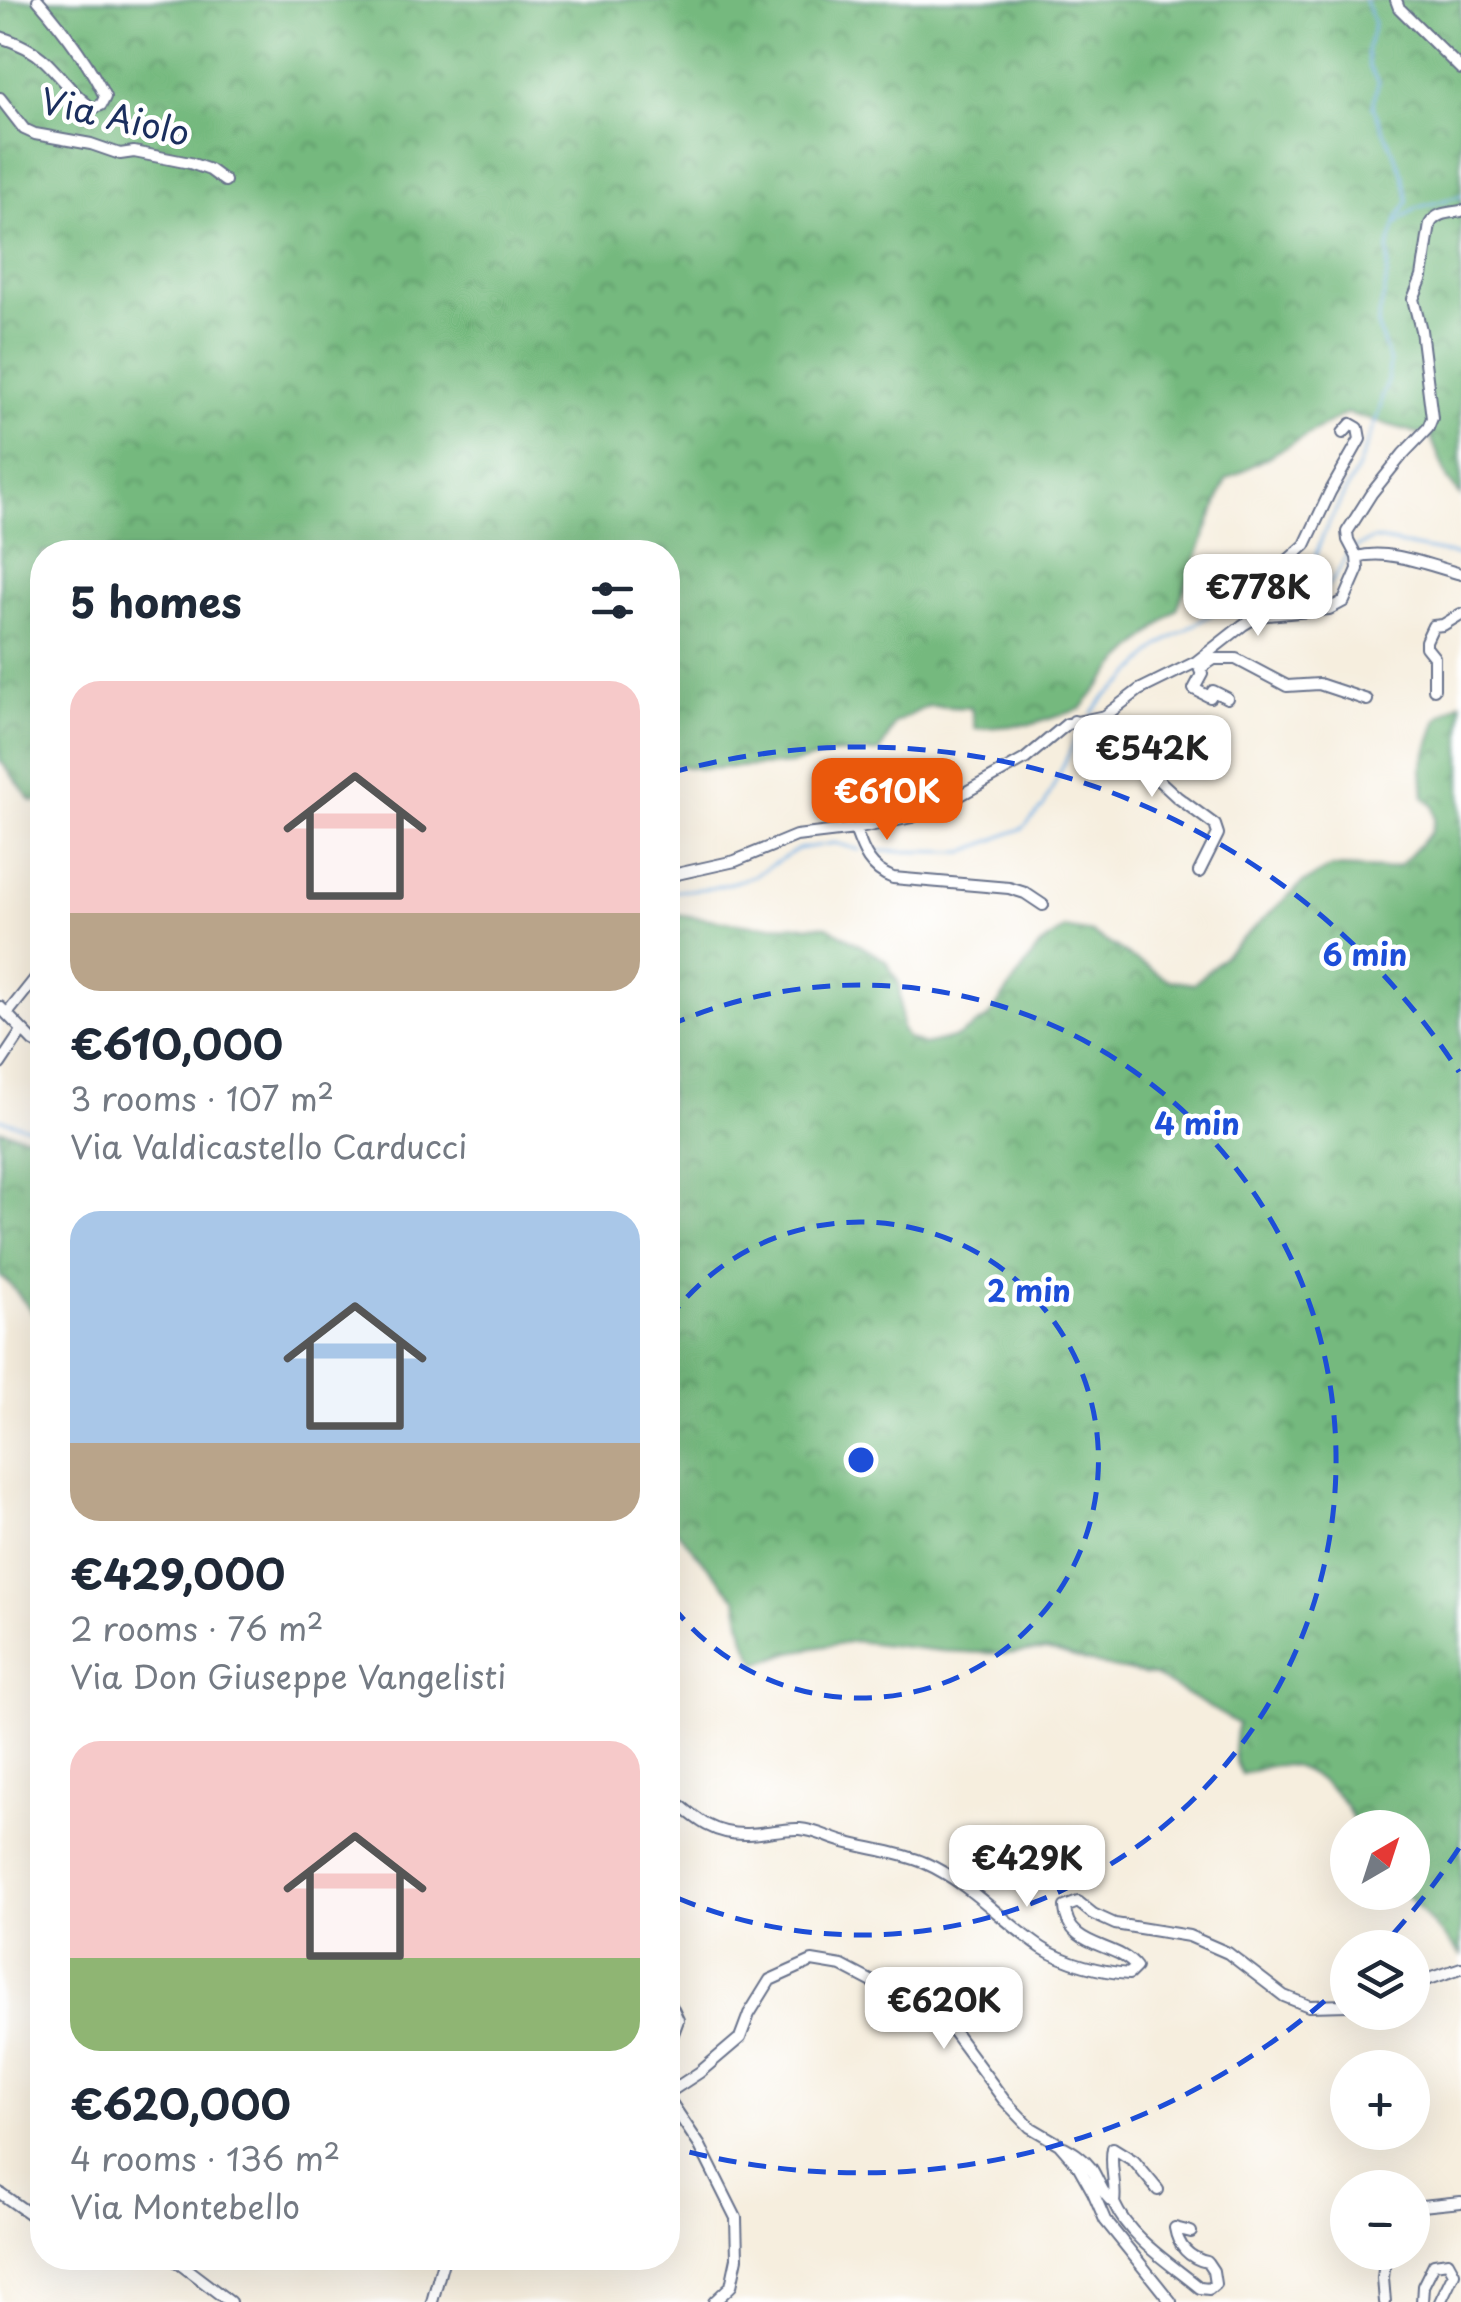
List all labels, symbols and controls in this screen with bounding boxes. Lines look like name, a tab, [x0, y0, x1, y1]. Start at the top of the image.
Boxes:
street label: Via Aiolo	[36, 73, 195, 158]
pin: €778K	[1188, 554, 1328, 639]
text: €778K	[1205, 562, 1311, 610]
text: 5 homes	[70, 569, 242, 632]
icon: filters	[585, 573, 640, 628]
pin: €542K	[1082, 715, 1222, 800]
text: €542K	[1095, 723, 1209, 771]
icon: home	[265, 746, 445, 926]
pin: €610K	[817, 758, 957, 843]
text: €610K	[834, 766, 940, 814]
text: 6 min	[1323, 931, 1407, 976]
text: €610,000	[70, 1011, 283, 1074]
text: 3 rooms · 107 m²	[70, 1074, 334, 1122]
text: 4 min	[1154, 1100, 1240, 1145]
text: Via Valdicastello Carducci	[70, 1122, 467, 1170]
text: 2 min	[987, 1267, 1071, 1312]
icon: home	[265, 1276, 445, 1456]
centre of rings	[843, 1442, 879, 1478]
text: €429,000	[70, 1541, 285, 1604]
text: 2 rooms · 76 m²	[70, 1604, 324, 1652]
text: Via Don Giuseppe Vangelisti	[70, 1652, 506, 1700]
icon: home	[265, 1806, 445, 1986]
north arrow	[1330, 1810, 1430, 1910]
map controls	[1330, 1810, 1430, 2270]
pin: €429K	[957, 1825, 1097, 1910]
text: €429K	[971, 1833, 1083, 1881]
button: layers	[1330, 1930, 1430, 2030]
pin: €620K	[874, 1967, 1014, 2052]
text: €620K	[887, 1975, 1001, 2023]
button: +	[1330, 2050, 1430, 2150]
text: €620,000	[70, 2071, 291, 2134]
text: 4 rooms · 136 m²	[70, 2134, 340, 2182]
button: −	[1330, 2170, 1430, 2270]
text: Via Montebello	[70, 2182, 300, 2230]

